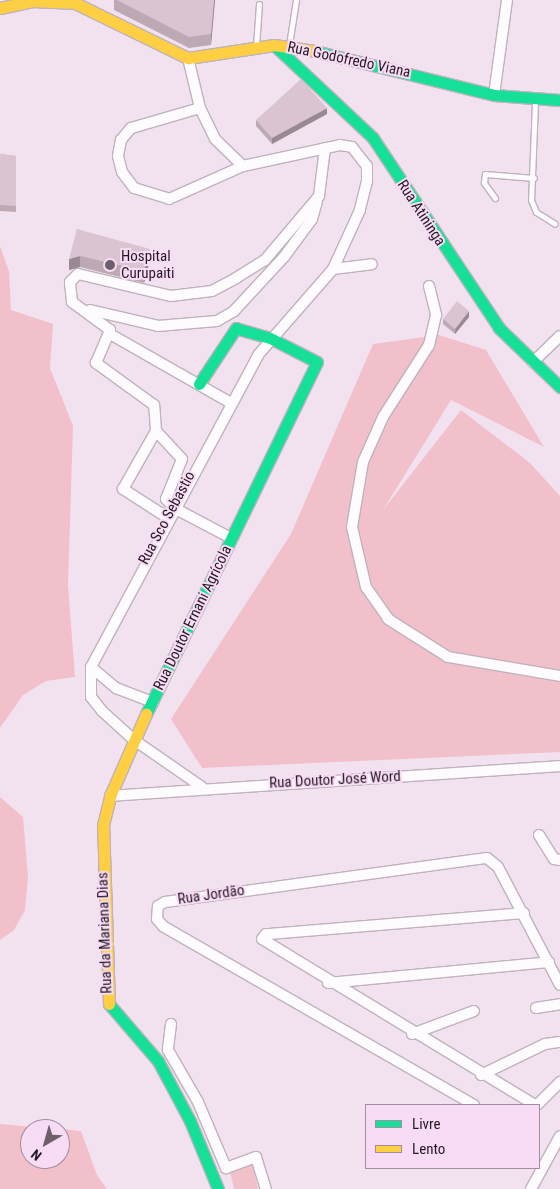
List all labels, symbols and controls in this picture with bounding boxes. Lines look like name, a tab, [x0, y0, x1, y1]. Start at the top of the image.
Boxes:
street label: Rua Godofredo Viana	[286, 38, 412, 82]
street label: Rua Atininga	[393, 177, 449, 249]
place label: Hospital Curupaiti	[121, 247, 174, 282]
marker: Hospital Curupaiti	[103, 258, 117, 272]
street label: Rua Sco Sebastio	[135, 468, 199, 568]
street label: Rua Doutor Ernani Agrícola	[150, 543, 236, 693]
street label: Rua Doutor José Word	[269, 768, 401, 792]
street label: Rua da Mariana Dias	[94, 872, 116, 994]
street label: Rua Jordão	[176, 881, 246, 909]
legend	[365, 1104, 540, 1169]
text: Livre	[412, 1115, 440, 1133]
north arrow	[20, 1119, 70, 1169]
text: Lento	[412, 1140, 445, 1158]
text: N	[28, 1146, 45, 1164]

